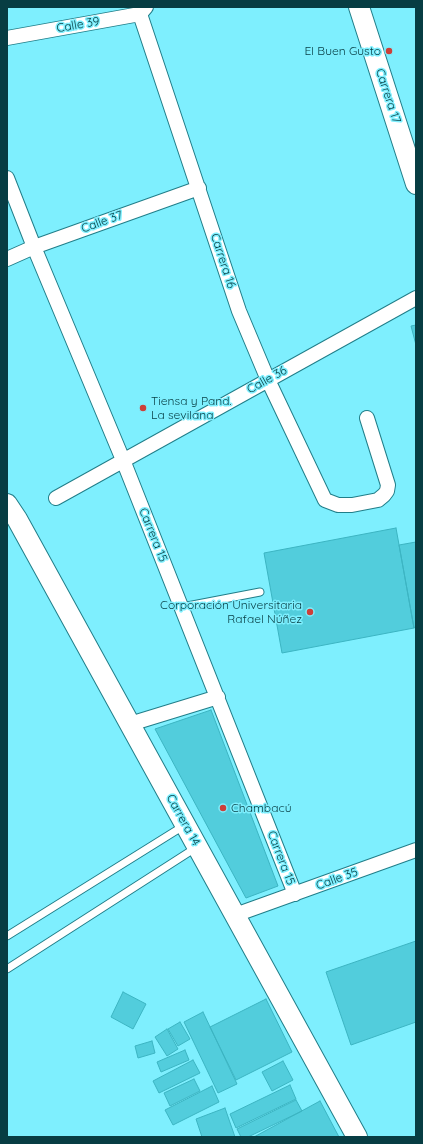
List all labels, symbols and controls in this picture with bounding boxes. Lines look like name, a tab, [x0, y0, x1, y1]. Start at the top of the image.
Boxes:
street label: Calle 39	[55, 14, 101, 36]
place label: El Buen Gusto	[304, 44, 381, 58]
marker: El Buen Gusto	[384, 46, 394, 56]
street label: Carrera 17	[372, 67, 404, 125]
street label: Calle 37	[79, 208, 125, 236]
street label: Carrera 16	[207, 232, 239, 290]
street label: Calle 36	[245, 363, 289, 397]
place label: Tiensa y Pand. La sevilana	[151, 394, 232, 422]
marker: Tiensa y Pand. La sevilana	[138, 403, 148, 413]
street label: Carrera 15	[136, 506, 170, 564]
place label: Corporación Universitaria Rafael Núñez	[160, 598, 302, 626]
marker: Corporación Universitaria Rafael Núñez	[305, 607, 315, 617]
street label: Carrera 14	[163, 792, 203, 848]
place label: Chambacú	[231, 801, 291, 815]
marker: Chambacú	[218, 803, 228, 813]
street label: Carrera 15	[264, 829, 298, 887]
street label: Calle 35	[314, 865, 360, 893]

